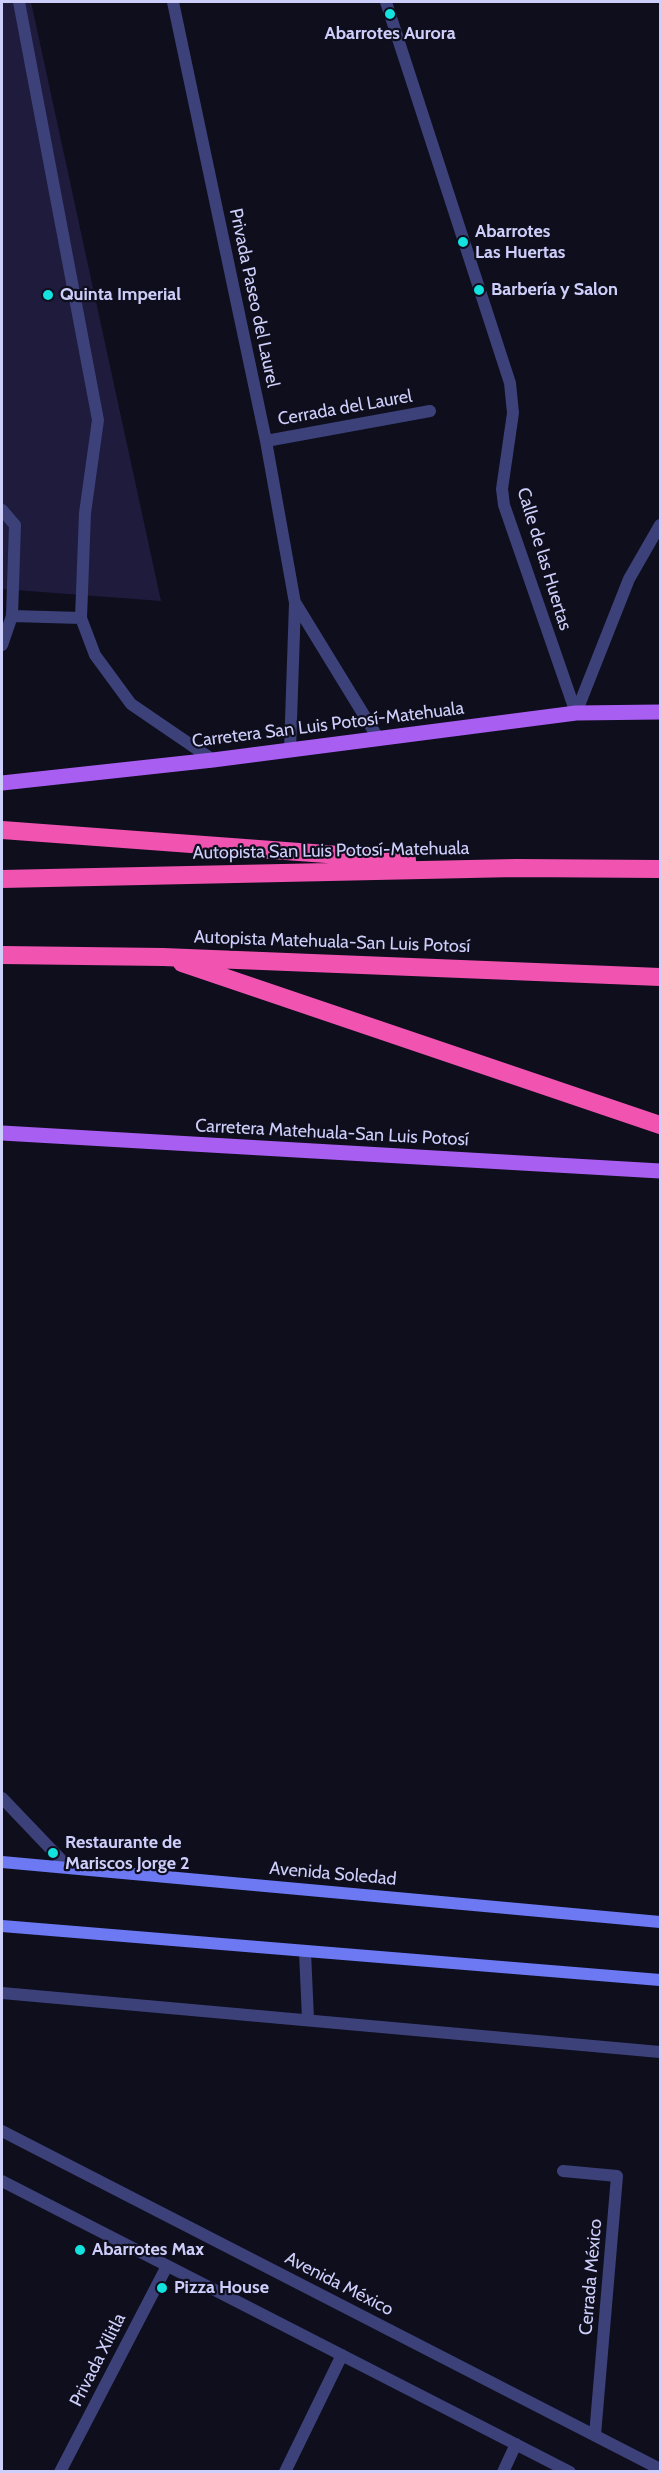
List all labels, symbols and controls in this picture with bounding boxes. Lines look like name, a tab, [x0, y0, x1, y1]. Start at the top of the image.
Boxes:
marker: Abarrotes Aurora	[383, 7, 397, 21]
place label: Abarrotes Aurora	[324, 23, 456, 45]
street label: Privada Paseo del Laurel	[224, 206, 284, 390]
place label: Abarrotes Las Huertas	[475, 221, 565, 264]
marker: Abarrotes Las Huertas	[456, 235, 470, 249]
place label: Barbería y Salon	[491, 279, 618, 301]
marker: Barbería y Salon	[472, 283, 486, 297]
place label: Quinta Imperial	[60, 284, 181, 306]
marker: Quinta Imperial	[41, 288, 55, 302]
street label: Cerrada del Laurel	[276, 386, 414, 430]
street label: Calle de las Huertas	[512, 485, 576, 633]
street label: Carretera San Luis Potosí-Matehuala	[191, 698, 465, 752]
street label: Autopista San Luis Potosí-Matehuala	[192, 838, 470, 864]
street label: Autopista Matehuala-San Luis Potosí	[193, 926, 471, 958]
street label: Carretera Matehuala-San Luis Potosí	[195, 1115, 469, 1151]
place label: Restaurante de Mariscos Jorge 2	[65, 1832, 190, 1874]
marker: Restaurante de Mariscos Jorge 2	[46, 1846, 60, 1860]
street label: Avenida Soledad	[269, 1858, 397, 1890]
street label: Cerrada México	[575, 2218, 607, 2336]
place label: Abarrotes Max	[92, 2239, 204, 2261]
marker: Abarrotes Max	[73, 2243, 87, 2257]
street label: Avenida México	[281, 2247, 397, 2321]
place label: Pizza House	[174, 2277, 269, 2299]
marker: Pizza House	[155, 2281, 169, 2295]
street label: Privada Xilitla	[65, 2310, 131, 2410]

